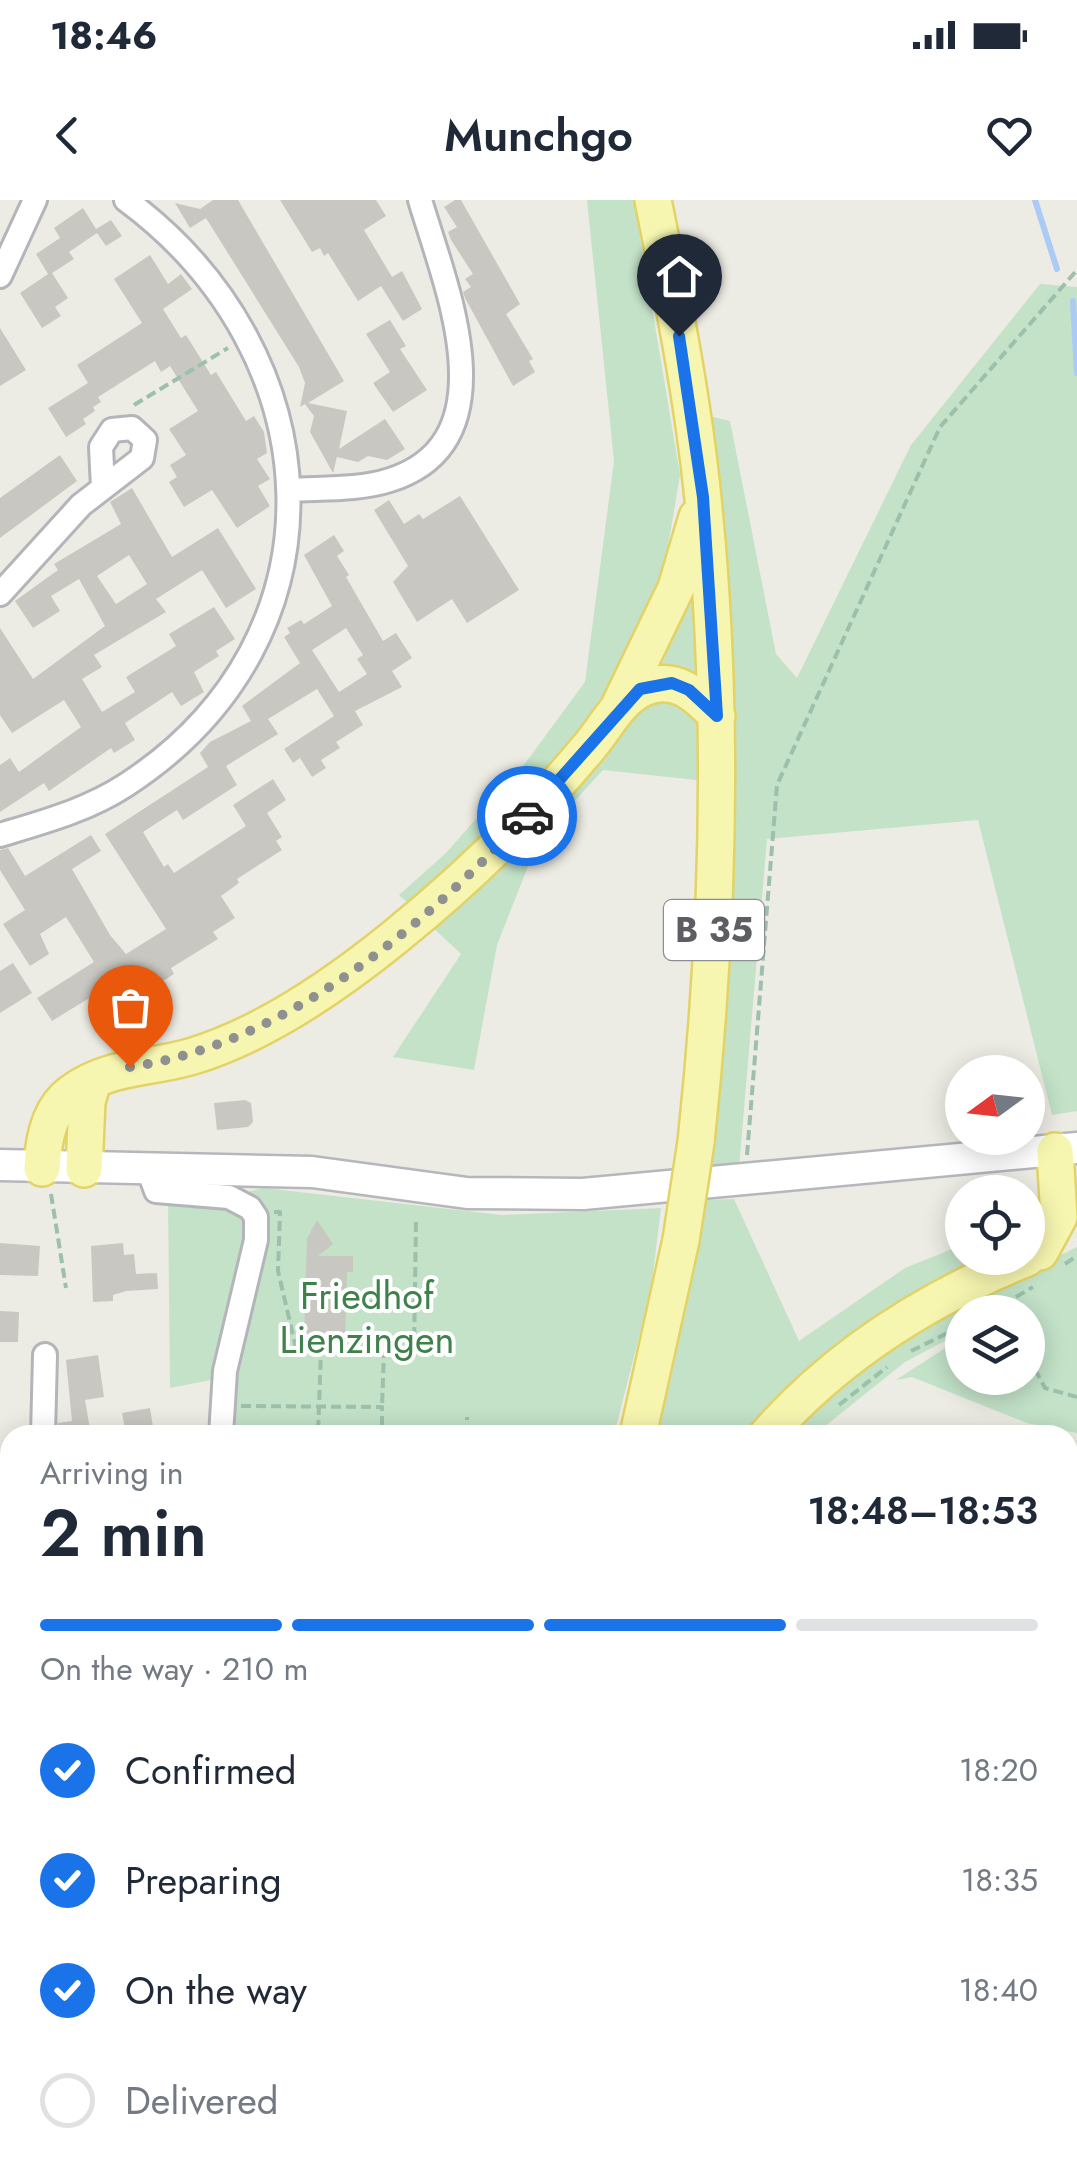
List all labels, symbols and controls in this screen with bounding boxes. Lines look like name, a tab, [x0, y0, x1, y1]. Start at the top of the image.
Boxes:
text: 18:46	[50, 8, 157, 63]
text: Munchgo	[444, 103, 633, 168]
icon: back	[40, 108, 95, 163]
icon: heart	[982, 108, 1037, 163]
pin	[637, 234, 722, 337]
icon: home	[652, 249, 707, 304]
courier	[477, 766, 577, 866]
icon: car	[500, 789, 555, 844]
road number: B 35	[664, 900, 764, 960]
pin	[88, 965, 173, 1068]
icon: bag	[103, 980, 158, 1035]
north arrow	[945, 1055, 1045, 1155]
map controls	[945, 1055, 1045, 1395]
button: locate	[945, 1175, 1045, 1275]
park label: Friedhof Lienzingen	[280, 1268, 455, 1367]
button: layers	[945, 1295, 1045, 1395]
text: Arriving in	[40, 1450, 184, 1496]
text: 18:48–18:53	[807, 1483, 1038, 1538]
text: 2 min	[40, 1486, 207, 1580]
text: On the way · 210 m	[40, 1646, 308, 1692]
icon: check	[40, 1743, 95, 1798]
text: Confirmed	[125, 1743, 296, 1798]
text: 18:20	[959, 1747, 1038, 1793]
icon: check	[40, 1853, 95, 1908]
text: Preparing	[125, 1853, 282, 1908]
text: 18:35	[961, 1857, 1038, 1903]
icon: check	[40, 1963, 95, 2018]
text: On the way	[125, 1963, 307, 2018]
text: 18:40	[959, 1967, 1038, 2013]
text: Delivered	[125, 2073, 278, 2128]

